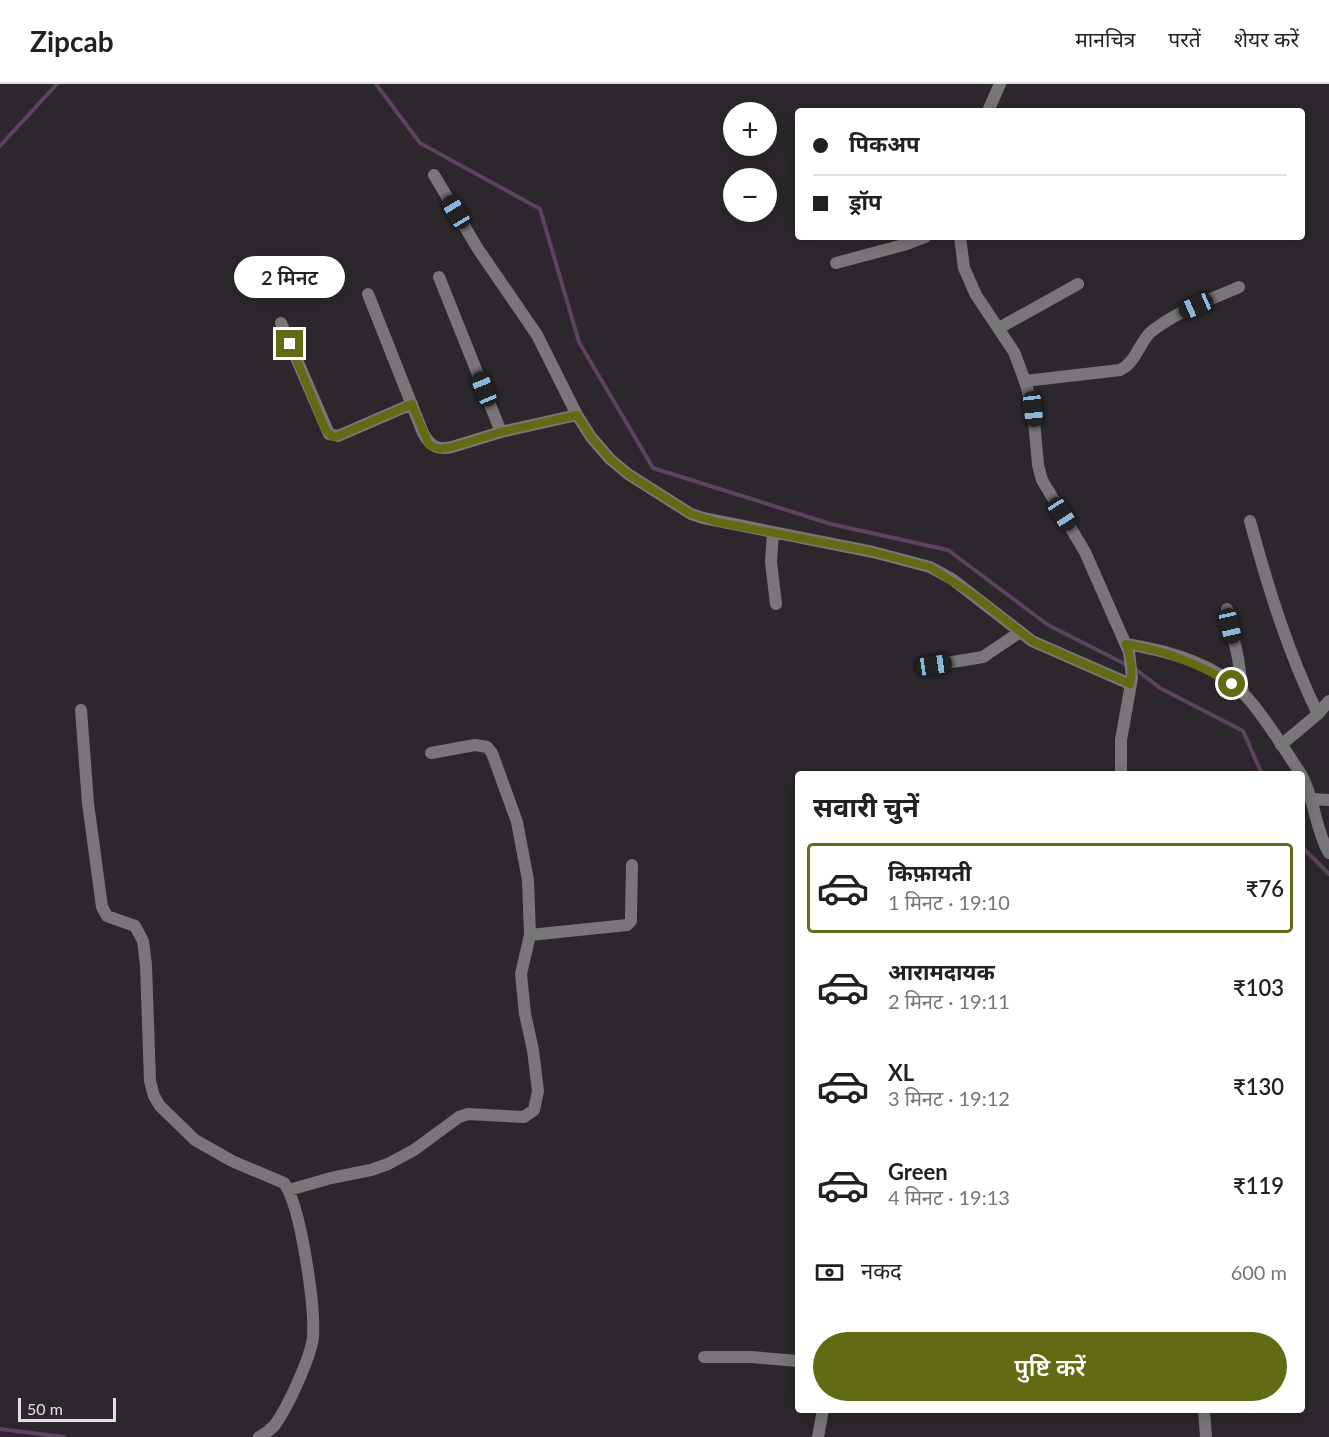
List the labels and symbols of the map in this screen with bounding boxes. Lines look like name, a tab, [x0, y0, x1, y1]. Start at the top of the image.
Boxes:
car	[439, 192, 473, 232]
callout: 2 मिनट	[234, 257, 346, 299]
car	[1176, 290, 1216, 322]
route end	[276, 330, 303, 357]
car	[469, 369, 499, 409]
car	[1022, 390, 1044, 428]
car	[1045, 494, 1079, 534]
car	[1217, 606, 1243, 646]
car	[915, 654, 953, 676]
route start	[1218, 670, 1245, 697]
scale bar	[18, 1395, 116, 1422]

